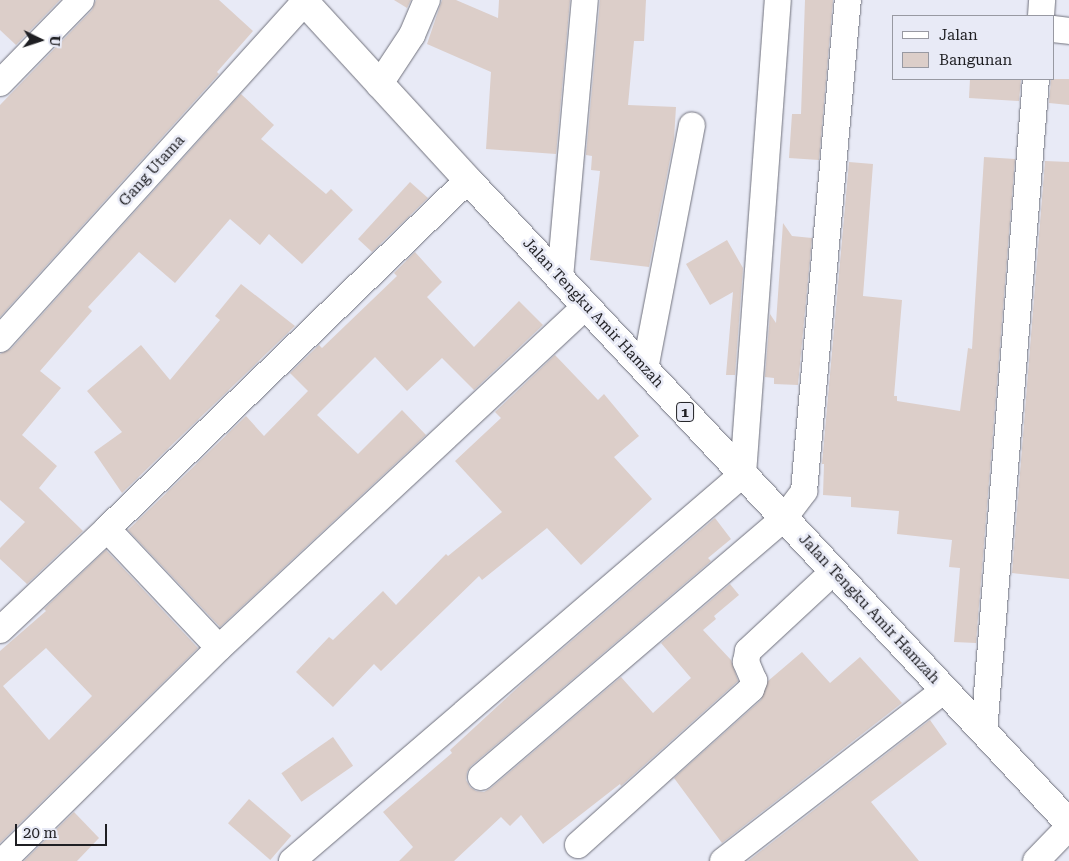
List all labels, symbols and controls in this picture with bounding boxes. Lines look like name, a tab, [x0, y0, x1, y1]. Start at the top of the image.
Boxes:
north arrow	[15, 15, 65, 65]
legend	[892, 15, 1054, 80]
text: Jalan	[939, 26, 978, 44]
text: U	[47, 35, 63, 47]
text: Bangunan	[939, 51, 1012, 69]
street label: Gang Utama	[115, 132, 189, 210]
street label: Jalan Tengku Amir Hamzah	[519, 234, 667, 392]
road number: 1	[675, 401, 695, 424]
street label: Jalan Tengku Amir Hamzah	[795, 530, 943, 688]
scale bar	[18, 814, 110, 846]
text: 20 m	[23, 824, 57, 842]

